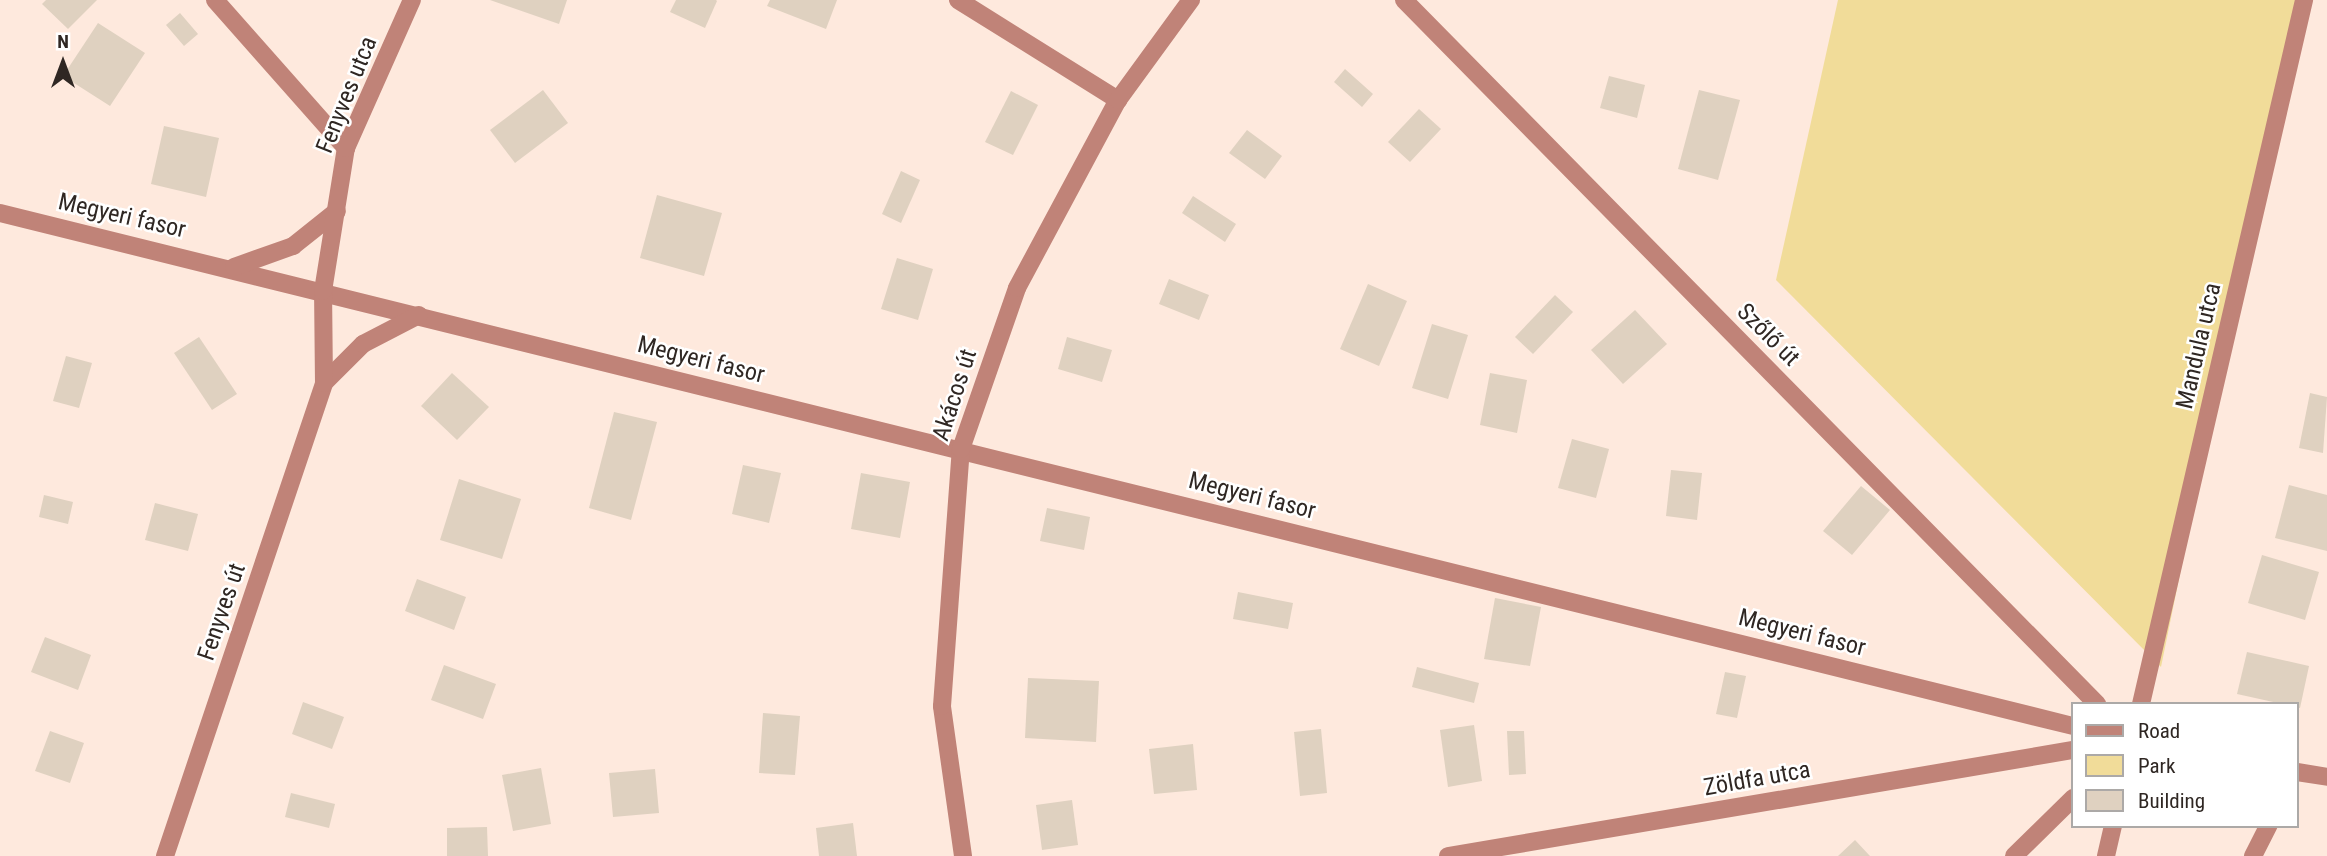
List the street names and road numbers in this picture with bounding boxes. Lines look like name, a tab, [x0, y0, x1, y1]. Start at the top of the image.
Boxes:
street label: Fenyves utca	[311, 32, 383, 158]
street label: Megyeri fasor	[55, 187, 189, 245]
street label: Mandula utca	[2171, 280, 2227, 412]
street label: Szőlő út	[1731, 298, 1805, 372]
street label: Megyeri fasor	[634, 330, 768, 390]
street label: Akácos út	[927, 346, 983, 444]
street label: Megyeri fasor	[1185, 466, 1319, 526]
street label: Fenyves út	[192, 560, 252, 664]
street label: Megyeri fasor	[1735, 603, 1869, 663]
street label: Zöldfa utca	[1701, 755, 1813, 803]

